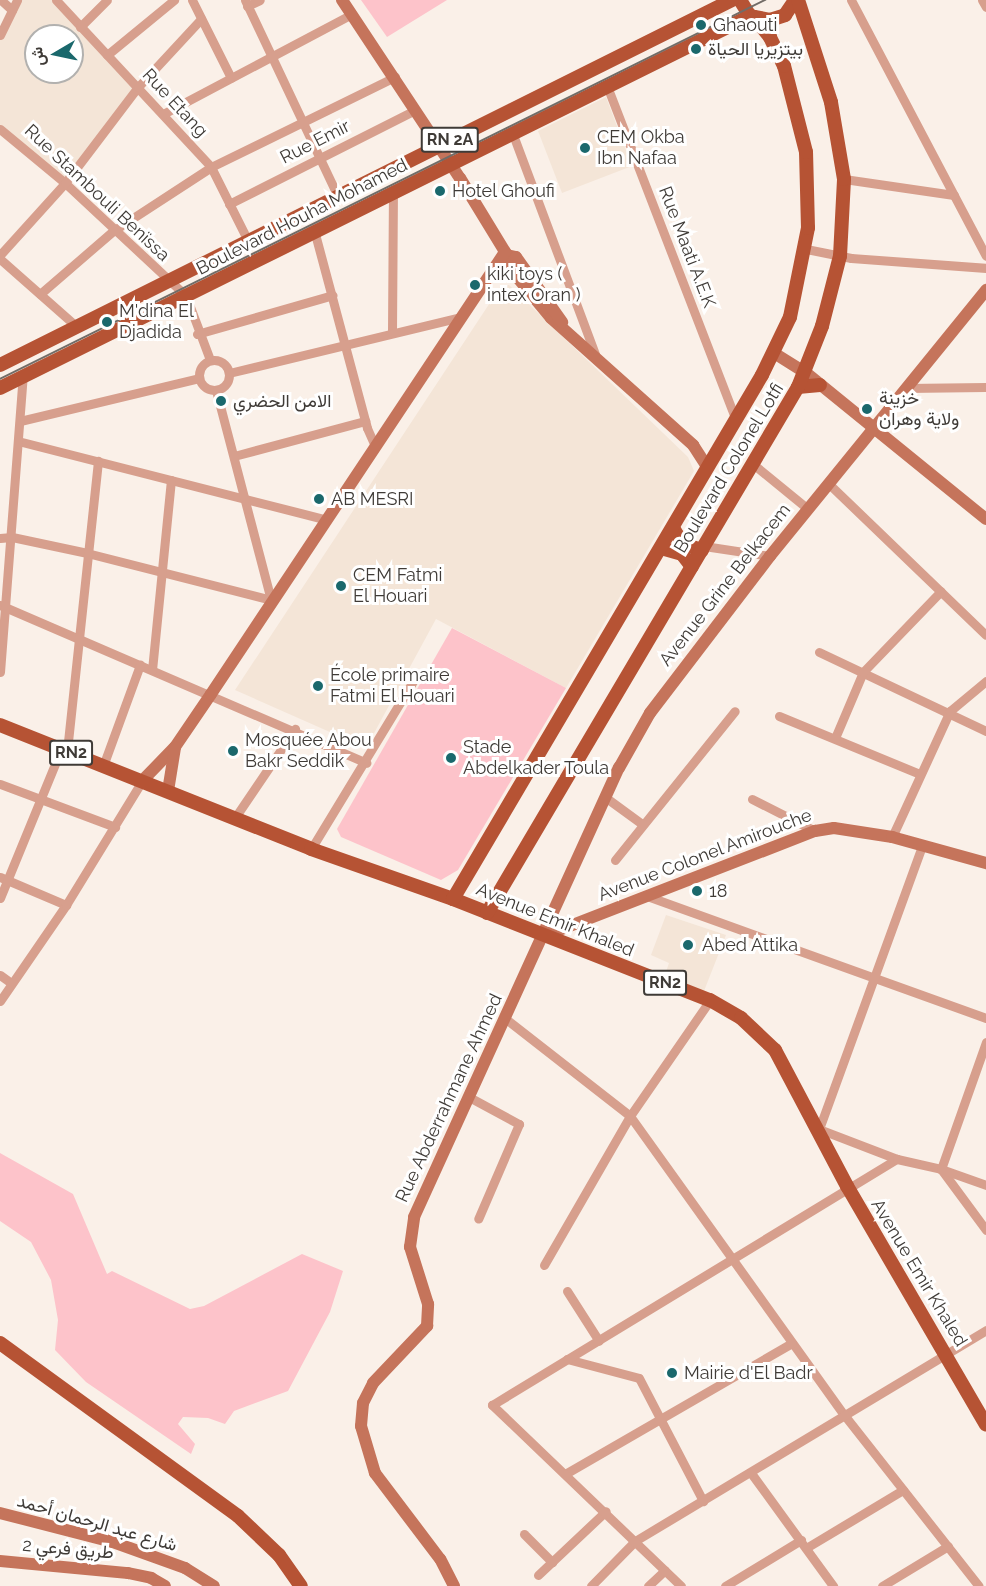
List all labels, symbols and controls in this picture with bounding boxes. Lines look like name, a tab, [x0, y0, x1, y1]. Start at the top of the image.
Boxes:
place label: Ghaouti	[713, 14, 778, 36]
marker: Ghaouti	[694, 18, 708, 32]
north arrow	[24, 24, 84, 84]
place label: بيتزيريا الحياة	[708, 38, 803, 60]
marker: بيتزيريا الحياة	[689, 42, 703, 56]
text: ش	[27, 46, 49, 68]
street label: Rue Etang	[138, 64, 212, 142]
street label: Rue Emir	[277, 115, 353, 169]
street label: Rue Stambouli Benïssa	[20, 120, 174, 266]
road number: RN 2A	[420, 127, 480, 153]
place label: CEM Okba Ibn Nafaa	[597, 127, 685, 170]
marker: CEM Okba Ibn Nafaa	[578, 141, 592, 155]
street label: Boulevard Houha Mohamed	[193, 154, 411, 280]
place label: Hotel Ghoufi	[452, 180, 555, 202]
street label: Rue Maati A.E.K	[654, 183, 720, 311]
marker: Hotel Ghoufi	[433, 184, 447, 198]
place label: kiki toys ( intex Oran )	[487, 264, 581, 306]
marker: kiki toys ( intex Oran )	[468, 278, 482, 292]
place label: M'dina El Djadida	[119, 301, 194, 344]
marker: M'dina El Djadida	[100, 315, 114, 329]
street label: Boulevard Colonel Lotfi	[670, 379, 788, 557]
place label: خزينة ولاية وهران	[879, 388, 959, 430]
place label: الامن الحضري	[233, 390, 331, 412]
marker: الامن الحضري	[214, 394, 228, 408]
marker: خزينة ولاية وهران	[860, 402, 874, 416]
place label: AB MESRI	[331, 488, 414, 510]
marker: AB MESRI	[312, 492, 326, 506]
street label: Avenue Grine Belkacem	[655, 499, 795, 671]
place label: CEM Fatmi El Houari	[353, 565, 442, 608]
marker: CEM Fatmi El Houari	[334, 579, 348, 593]
place label: École primaire Fatmi El Houari	[330, 665, 455, 708]
marker: École primaire Fatmi El Houari	[311, 679, 325, 693]
place label: Mosquée Abou Bakr Seddik	[245, 730, 372, 772]
place label: Stade Abdelkader Toula	[463, 737, 610, 780]
road number: RN2	[48, 740, 94, 766]
marker: Mosquée Abou Bakr Seddik	[226, 744, 240, 758]
marker: Stade Abdelkader Toula	[444, 751, 458, 765]
street label: Avenue Colonel Amirouche	[595, 804, 815, 906]
street label: Avenue Emir Khaled	[473, 878, 637, 962]
place label: 18	[709, 880, 727, 902]
marker: 18	[690, 884, 704, 898]
place label: Abed Attika	[702, 934, 799, 956]
marker: Abed Attika	[679, 936, 697, 954]
road number: RN2	[642, 970, 688, 996]
street label: Rue Abderrahmane Ahmed	[391, 990, 507, 1206]
street label: Avenue Emir Khaled	[866, 1195, 972, 1351]
place label: Mairie d'El Badr	[684, 1362, 813, 1384]
marker: Mairie d'El Badr	[665, 1366, 679, 1380]
street label: شارع عبد الرحمان أحمد	[14, 1490, 180, 1556]
street label: طريق فرعي 2	[21, 1534, 115, 1564]

